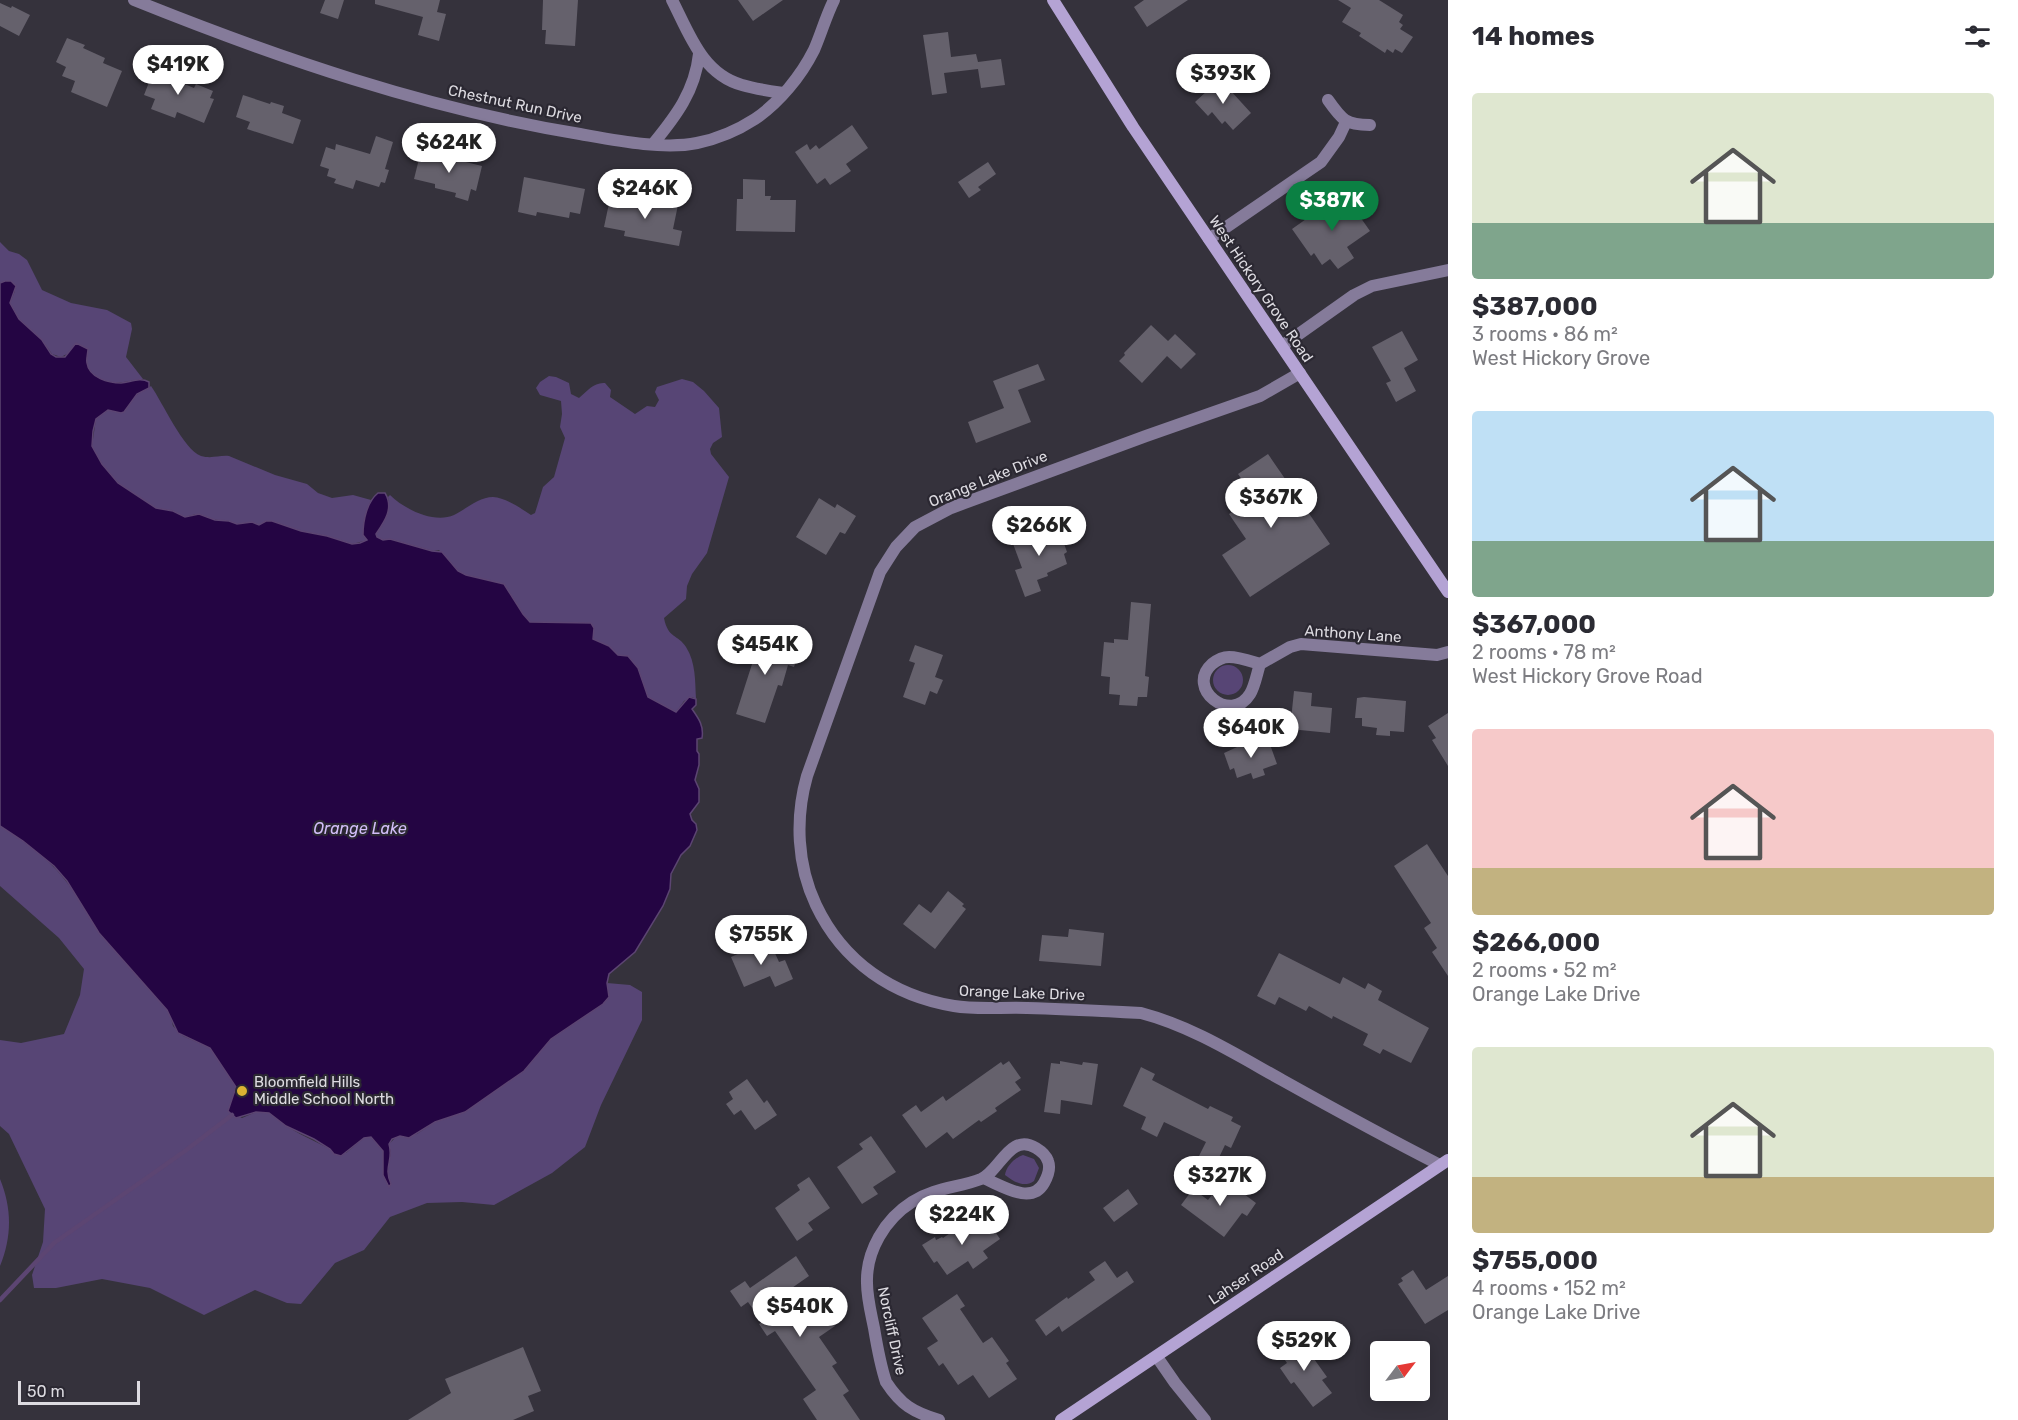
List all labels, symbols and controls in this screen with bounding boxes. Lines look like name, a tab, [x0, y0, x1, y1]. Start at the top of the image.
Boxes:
icon: filters	[1961, 20, 1994, 53]
text: 14 homes	[1472, 21, 1595, 52]
pin: $419K	[136, 45, 220, 96]
text: $419K	[147, 52, 209, 76]
pin: $393K	[1181, 54, 1265, 105]
text: $393K	[1190, 61, 1256, 85]
street label: Chestnut Run Drive	[446, 81, 584, 127]
pin: $624K	[407, 123, 491, 174]
text: $624K	[416, 130, 482, 154]
icon: home	[1679, 132, 1787, 240]
pin: $246K	[603, 169, 687, 220]
text: $246K	[612, 176, 678, 200]
pin: $387K	[1290, 181, 1374, 232]
text: $387K	[1300, 188, 1364, 212]
street label: West Hickory Grove Road	[1205, 212, 1317, 366]
text: $387,000	[1472, 291, 1598, 322]
text: 3 rooms · 86 m²	[1472, 322, 1618, 346]
text: West Hickory Grove	[1472, 346, 1650, 370]
street label: Orange Lake Drive	[926, 447, 1050, 511]
icon: home	[1679, 450, 1787, 558]
pin: $367K	[1229, 478, 1313, 529]
text: $367K	[1239, 485, 1303, 509]
pin: $266K	[997, 506, 1081, 557]
text: $266K	[1006, 513, 1072, 537]
text: $367,000	[1472, 609, 1596, 640]
street label: Anthony Lane	[1304, 622, 1402, 646]
pin: $454K	[723, 625, 807, 676]
text: $454K	[732, 632, 798, 656]
text: 2 rooms · 78 m²	[1472, 640, 1616, 664]
text: West Hickory Grove Road	[1472, 664, 1703, 688]
pin: $640K	[1209, 708, 1293, 759]
text: $640K	[1218, 715, 1284, 739]
icon: home	[1679, 768, 1787, 876]
water label: Orange Lake	[313, 819, 407, 838]
pin: $755K	[719, 915, 803, 966]
text: $755K	[729, 922, 793, 946]
text: $266,000	[1472, 927, 1600, 958]
text: 2 rooms · 52 m²	[1472, 958, 1617, 982]
street label: Orange Lake Drive	[959, 982, 1085, 1004]
text: Orange Lake Drive	[1472, 982, 1641, 1006]
place label: Bloomfield Hills Middle School North	[254, 1073, 394, 1108]
marker: Bloomfield Hills Middle School North	[235, 1084, 249, 1098]
icon: home	[1679, 1086, 1787, 1194]
pin: $327K	[1178, 1156, 1262, 1207]
text: $327K	[1188, 1163, 1252, 1187]
pin: $224K	[920, 1195, 1004, 1246]
text: $224K	[929, 1202, 995, 1226]
street label: Lahser Road	[1205, 1245, 1287, 1309]
text: $755,000	[1472, 1245, 1598, 1276]
text: 4 rooms · 152 m²	[1472, 1276, 1626, 1300]
street label: Norcliff Drive	[874, 1285, 910, 1377]
pin: $540K	[758, 1287, 842, 1338]
text: $540K	[767, 1294, 833, 1318]
text: Orange Lake Drive	[1472, 1300, 1641, 1324]
pin: $529K	[1262, 1321, 1346, 1372]
text: $529K	[1271, 1328, 1337, 1352]
north arrow	[1370, 1341, 1430, 1401]
map controls	[1370, 1341, 1430, 1401]
scale bar	[18, 1378, 140, 1406]
text: 50 m	[27, 1382, 65, 1401]

